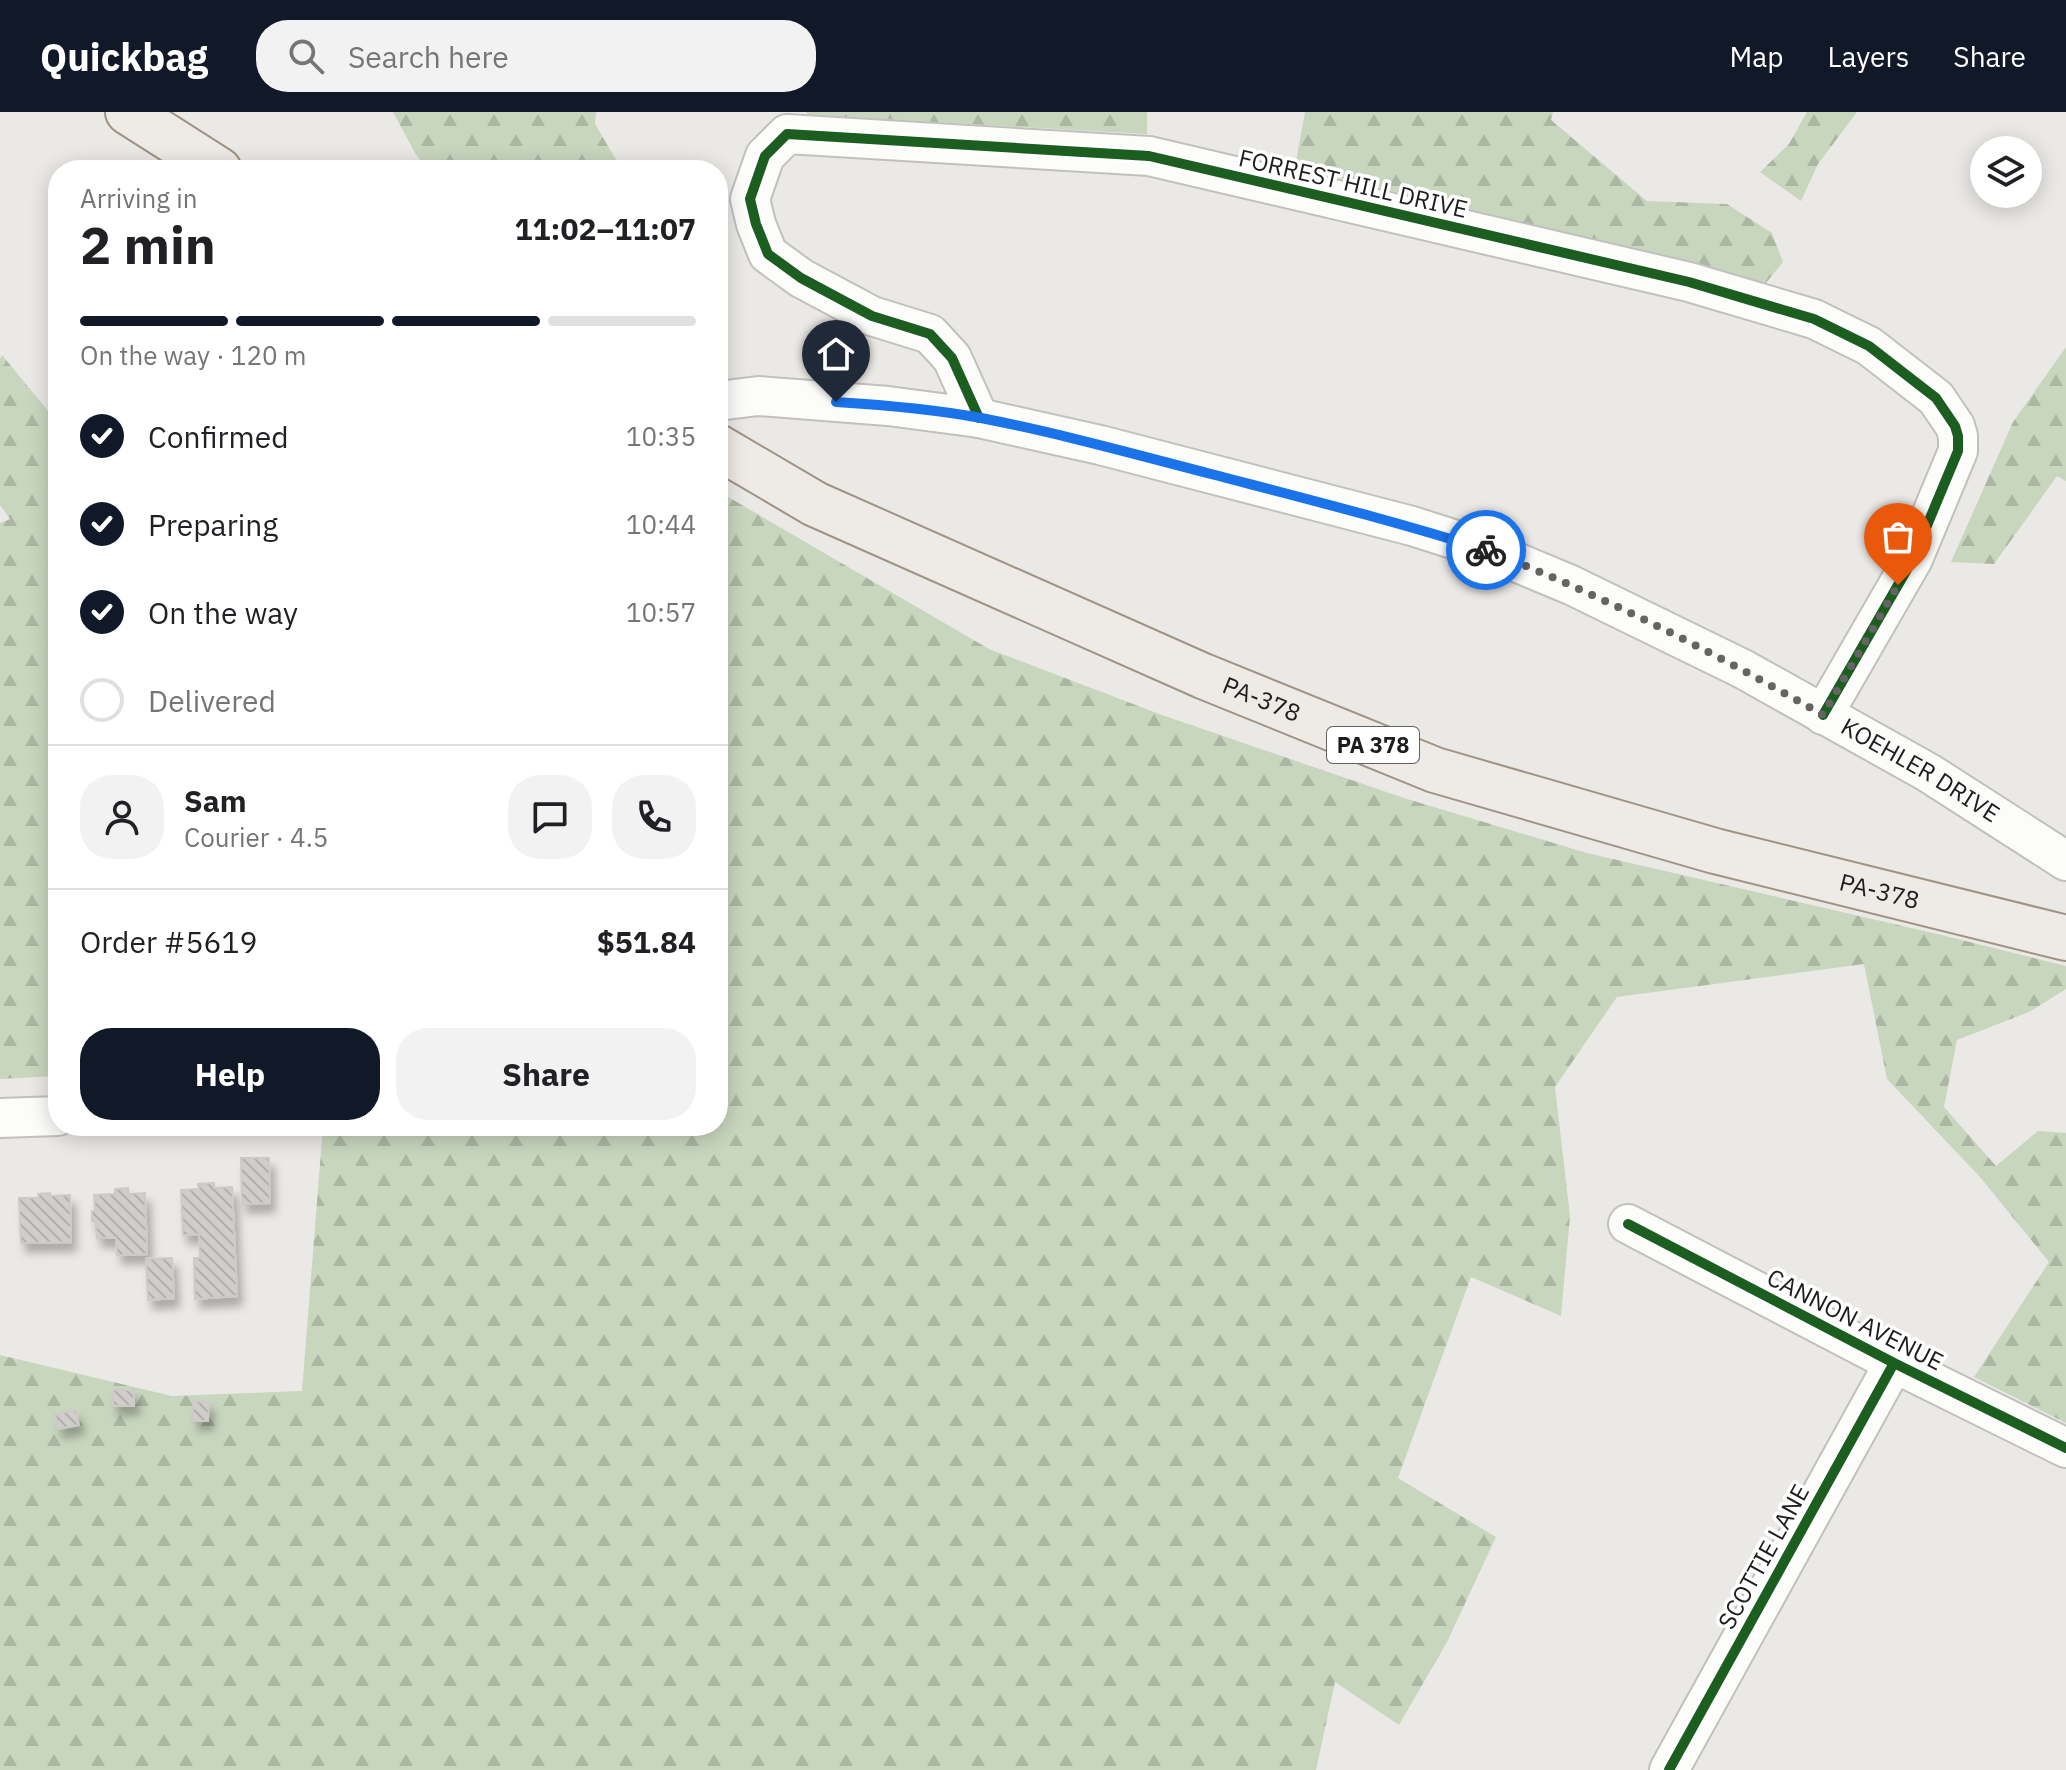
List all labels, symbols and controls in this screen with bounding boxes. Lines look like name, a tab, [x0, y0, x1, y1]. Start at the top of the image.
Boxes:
search box	[256, 20, 816, 92]
text: Quickbag	[40, 32, 208, 81]
icon: search	[284, 34, 328, 78]
text: Search here	[348, 37, 509, 76]
text: Map	[1729, 38, 1783, 75]
text: Layers	[1827, 38, 1909, 75]
text: Share	[1953, 38, 2026, 75]
map controls	[1970, 136, 2042, 208]
button: layers	[1970, 136, 2042, 208]
street label: FORREST HILL DRIVE	[1236, 141, 1471, 225]
text: Arriving in	[80, 181, 197, 215]
text: 11:02–11:07	[515, 209, 696, 248]
text: 2 min	[80, 211, 216, 278]
pin	[802, 320, 870, 402]
icon: home	[814, 332, 858, 376]
text: On the way · 120 m	[80, 338, 306, 372]
icon: check	[80, 414, 124, 458]
text: Confirmed	[148, 417, 289, 456]
text: 10:35	[626, 419, 696, 453]
icon: check	[80, 502, 124, 546]
pin	[1864, 503, 1932, 585]
text: Preparing	[148, 505, 278, 544]
text: 10:44	[626, 507, 696, 541]
courier	[1446, 510, 1526, 590]
icon: bag	[1876, 515, 1920, 559]
icon: bike	[1464, 528, 1508, 572]
icon: check	[80, 590, 124, 634]
text: On the way	[148, 593, 298, 632]
text: 10:57	[626, 595, 696, 629]
street label: PA-378	[1218, 669, 1305, 729]
text: Delivered	[148, 681, 276, 720]
street label: KOEHLER DRIVE	[1835, 710, 2006, 829]
road number: PA 378	[1327, 727, 1419, 763]
button: person	[80, 775, 164, 859]
button: chat	[508, 775, 592, 859]
button: phone	[612, 775, 696, 859]
text: Sam	[184, 781, 247, 820]
text: Courier · 4.5	[184, 820, 328, 854]
street label: PA-378	[1836, 865, 1923, 916]
text: Order #5619	[80, 922, 257, 961]
text: $51.84	[597, 922, 696, 961]
button: Help	[80, 1028, 380, 1120]
button: Share	[396, 1028, 696, 1120]
street label: CANNON AVENUE	[1762, 1261, 1949, 1377]
street label: SCOTTIE LANE	[1710, 1478, 1816, 1635]

